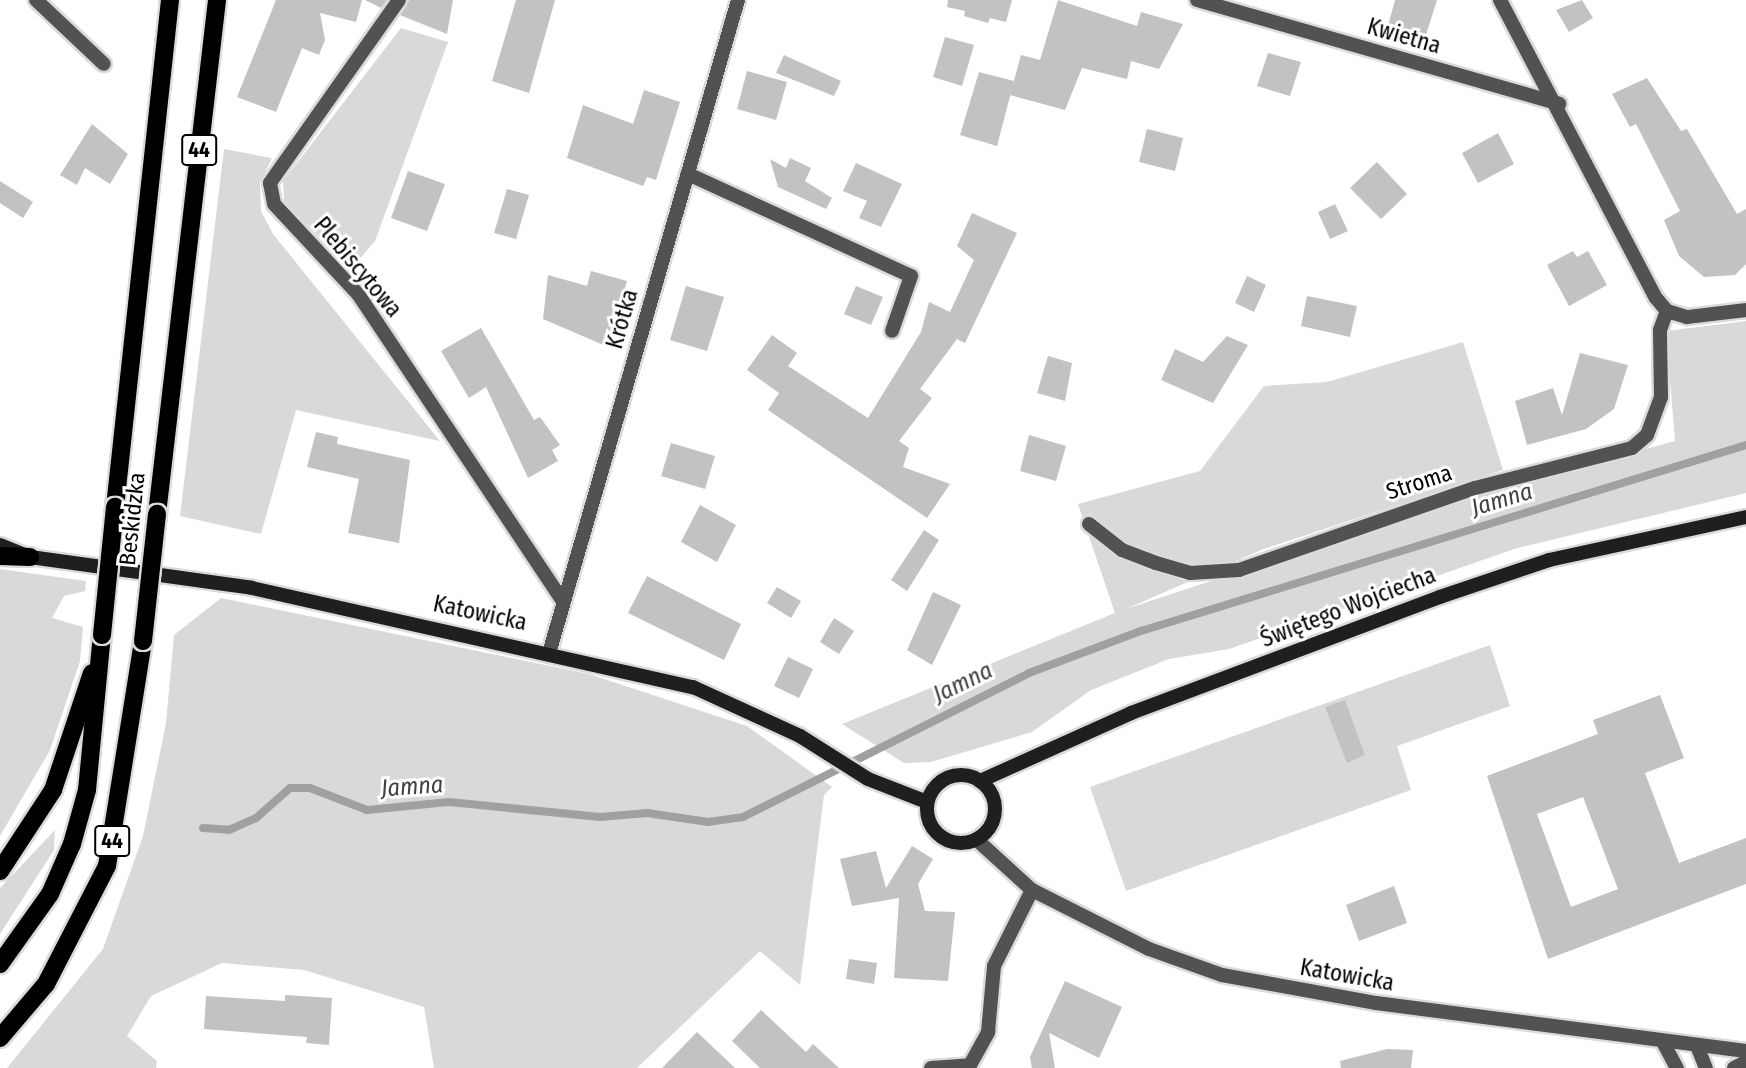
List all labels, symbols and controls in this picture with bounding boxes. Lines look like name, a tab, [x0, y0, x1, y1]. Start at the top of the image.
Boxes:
street label: Kwietna	[1364, 12, 1444, 60]
road number: 44	[180, 132, 218, 168]
street label: Plebiscytowa	[308, 211, 408, 323]
street label: Krótka	[600, 286, 644, 352]
street label: Stroma	[1383, 458, 1455, 506]
street label: Beskidzka	[113, 471, 151, 567]
water label: Jamna	[1468, 477, 1536, 523]
street label: Świętego Wojciecha	[1257, 561, 1439, 653]
street label: Katowicka	[431, 590, 529, 636]
water label: Jamna	[929, 656, 997, 710]
water label: Jamna	[380, 770, 444, 804]
road number: 44	[93, 824, 131, 858]
street label: Katowicka	[1298, 953, 1396, 997]

